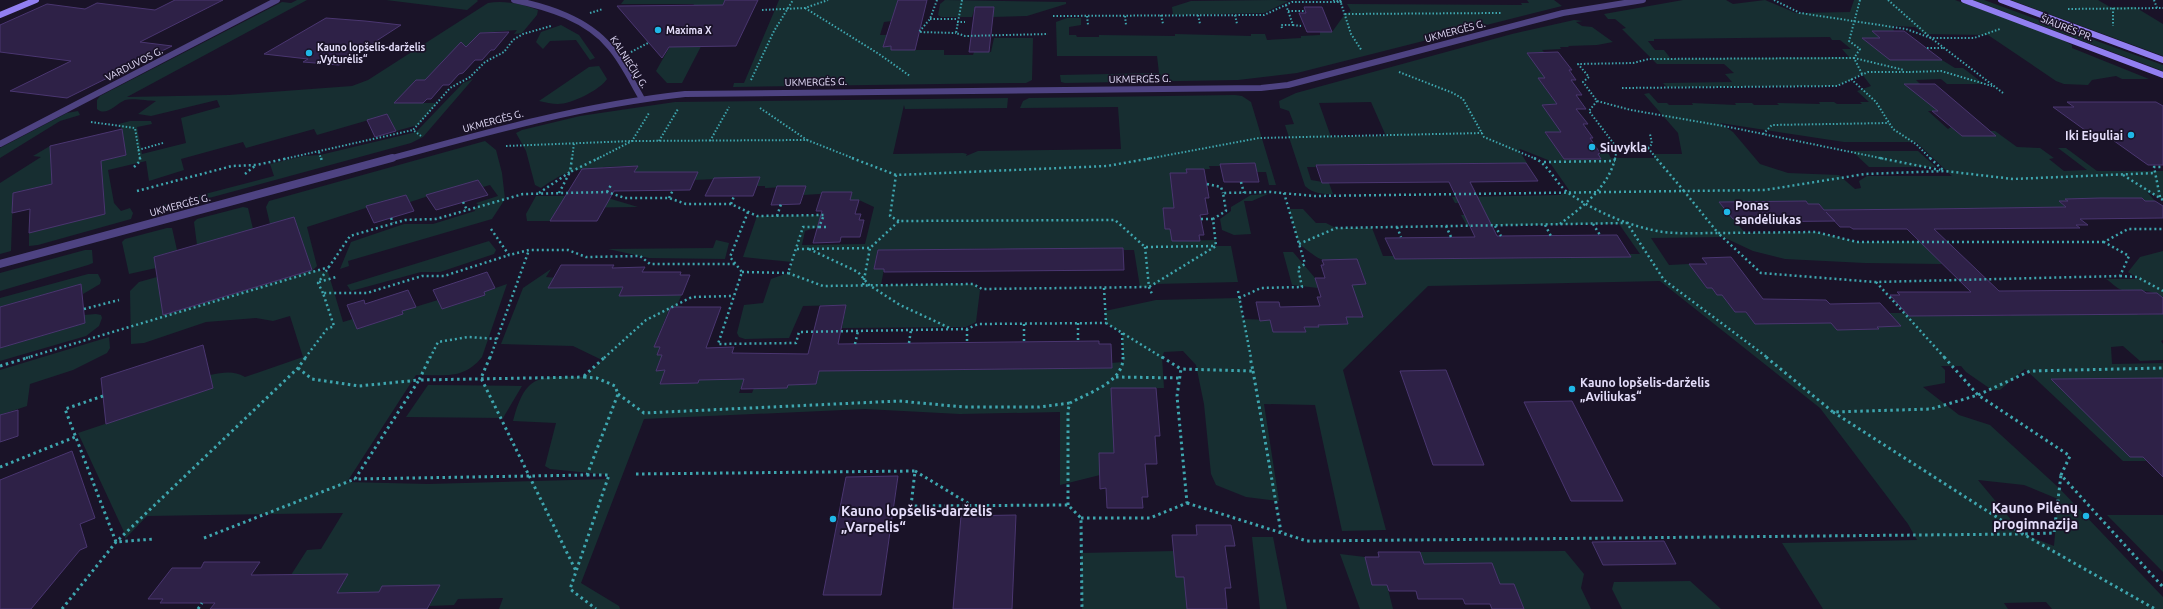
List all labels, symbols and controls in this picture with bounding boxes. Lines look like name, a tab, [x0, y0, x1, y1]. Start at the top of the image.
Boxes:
street label: ŠIAURĖS PR.	[2039, 12, 2095, 43]
street label: UKMERGĖS G.	[1423, 18, 1487, 44]
marker: Maxima X	[653, 25, 663, 35]
place label: Maxima X	[666, 25, 712, 36]
street label: KALNIEČIŲ G.	[608, 33, 651, 90]
place label: Kauno lopšelis-darželis „Vyturėlis“	[317, 42, 425, 65]
street label: VARDUVOS G.	[103, 45, 165, 83]
marker: Kauno lopšelis-darželis „Vyturėlis“	[304, 48, 314, 58]
street label: UKMERGĖS G.	[1109, 73, 1171, 85]
street label: UKMERGĖS G.	[785, 76, 847, 88]
street label: UKMERGĖS G.	[461, 108, 525, 134]
place label: Iki Eiguliai	[2065, 129, 2123, 142]
marker: Iki Eiguliai	[2126, 130, 2136, 140]
place label: Siuvykla	[1600, 141, 1647, 154]
marker: Siuvykla	[1587, 142, 1597, 152]
street label: UKMERGĖS G.	[148, 192, 212, 218]
place label: Ponas sandėliukas	[1735, 199, 1801, 226]
marker: Ponas sandėliukas	[1722, 207, 1732, 217]
place label: Kauno lopšelis-darželis „Aviliukas“	[1580, 376, 1710, 403]
marker: Kauno lopšelis-darželis „Aviliukas“	[1567, 384, 1577, 394]
place label: Kauno Pilėnų progimnazija	[1992, 500, 2078, 532]
place label: Kauno lopšelis-darželis „Varpelis“	[841, 503, 993, 535]
marker: Kauno Pilėnų progimnazija	[2081, 511, 2091, 521]
marker: Kauno lopšelis-darželis „Varpelis“	[828, 514, 838, 524]

